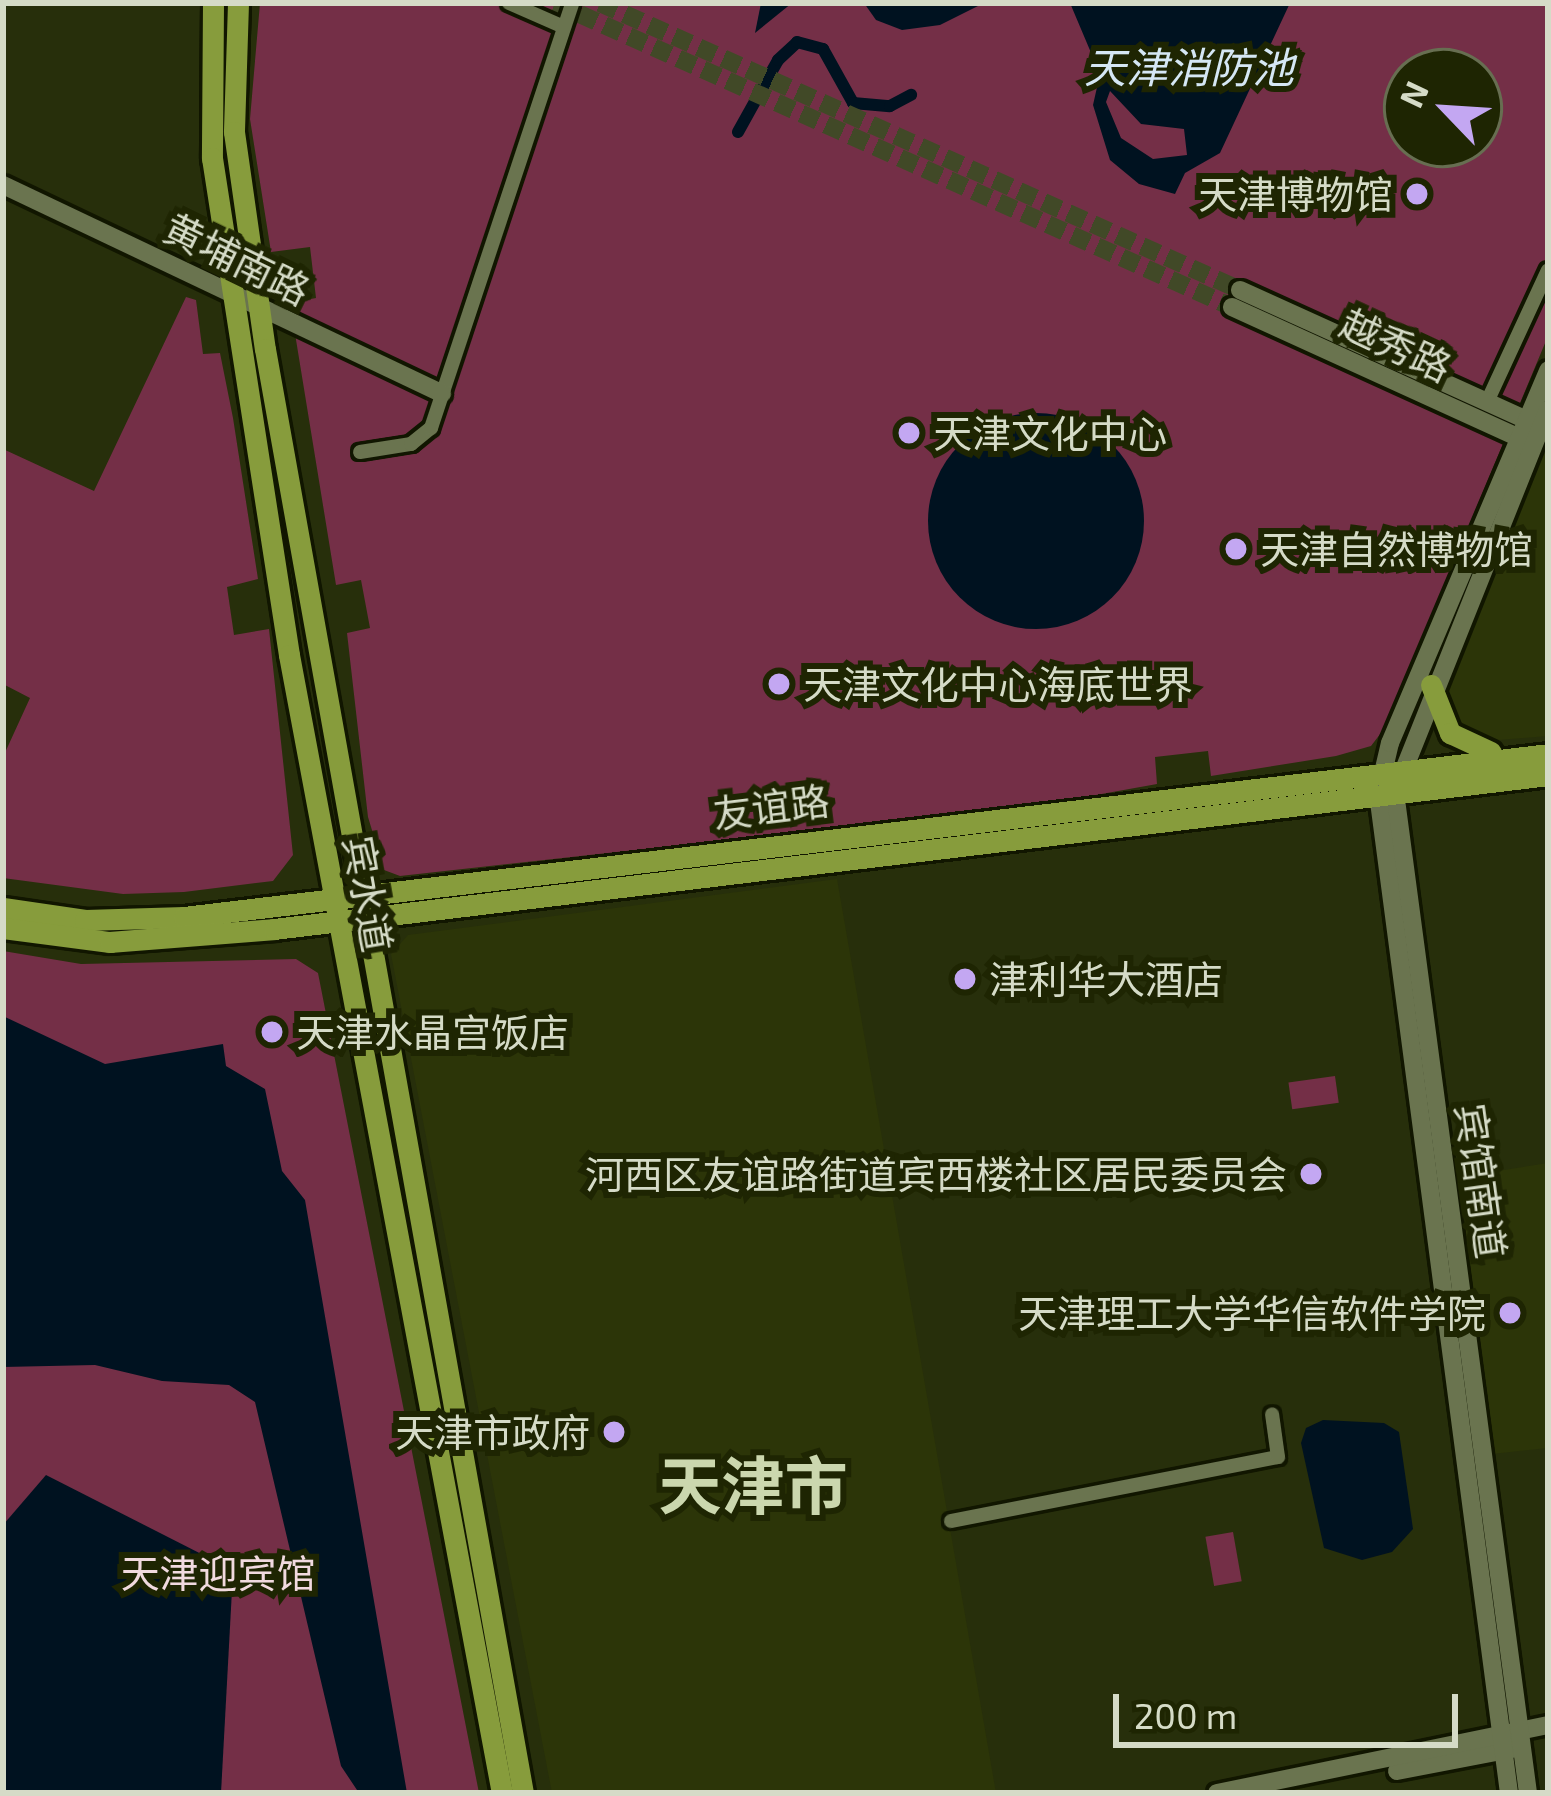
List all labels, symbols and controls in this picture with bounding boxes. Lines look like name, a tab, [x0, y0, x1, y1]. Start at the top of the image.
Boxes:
water label: 天津消防池	[1084, 41, 1294, 91]
north arrow	[1383, 48, 1503, 168]
text: N	[1390, 75, 1436, 113]
place label: 天津博物馆	[1198, 171, 1393, 217]
marker: 天津博物馆	[1404, 181, 1430, 207]
street label: 黄埔南路	[157, 204, 317, 314]
street label: 越秀路	[1333, 299, 1459, 391]
place label: 天津文化中心	[933, 410, 1167, 456]
marker: 天津文化中心	[896, 420, 922, 446]
place label: 天津自然博物馆	[1260, 526, 1533, 572]
marker: 天津自然博物馆	[1223, 536, 1249, 562]
place label: 天津文化中心海底世界	[803, 661, 1193, 707]
marker: 天津文化中心海底世界	[766, 671, 792, 697]
street label: 友谊路	[710, 777, 832, 837]
street label: 宾水道	[335, 832, 401, 956]
place label: 津利华大酒店	[989, 956, 1223, 1002]
marker: 津利华大酒店	[952, 966, 978, 992]
place label: 天津水晶宫饭店	[296, 1009, 569, 1055]
marker: 天津水晶宫饭店	[259, 1019, 285, 1045]
street label: 宾馆南道	[1447, 1101, 1515, 1261]
place label: 河西区友谊路街道宾西楼社区居民委员会	[585, 1151, 1287, 1197]
marker: 河西区友谊路街道宾西楼社区居民委员会	[1298, 1161, 1324, 1187]
place label: 天津理工大学华信软件学院	[1018, 1290, 1486, 1336]
marker: 天津理工大学华信软件学院	[1497, 1300, 1523, 1326]
place label: 天津市政府	[395, 1409, 590, 1455]
marker: 天津市政府	[601, 1419, 627, 1445]
district label: 天津市	[659, 1446, 847, 1522]
park label: 天津迎宾馆	[121, 1550, 315, 1596]
scale bar	[1119, 1670, 1464, 1744]
text: 200 m	[1134, 1693, 1237, 1736]

